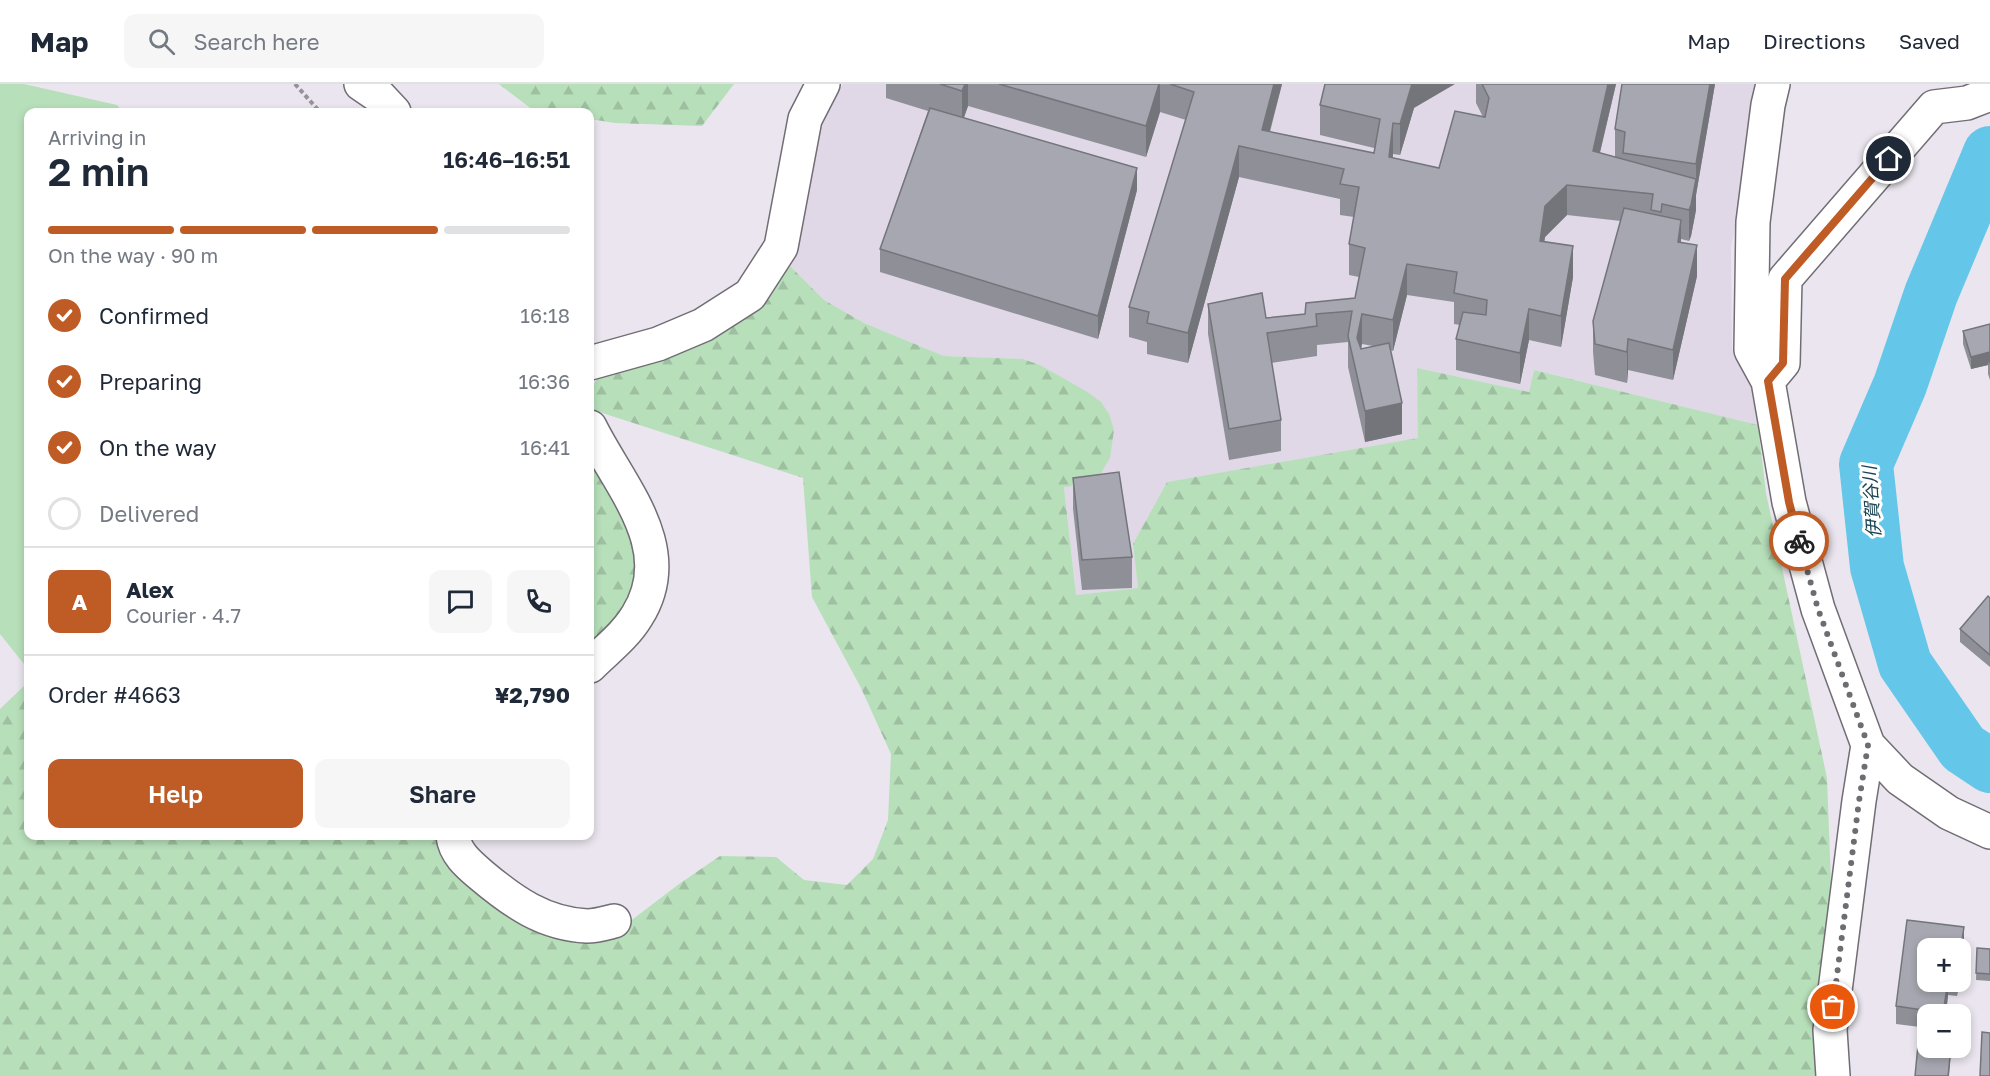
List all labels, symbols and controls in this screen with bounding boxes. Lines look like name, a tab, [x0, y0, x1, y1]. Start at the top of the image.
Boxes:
search box	[124, 14, 544, 68]
text: Map	[30, 25, 88, 58]
icon: search	[145, 25, 178, 58]
text: Search here	[193, 28, 319, 55]
text: Map	[1687, 28, 1730, 54]
text: Directions	[1763, 28, 1866, 54]
text: Saved	[1899, 28, 1960, 54]
text: Arriving in	[48, 125, 146, 149]
pin	[1863, 133, 1914, 184]
icon: home	[1872, 142, 1905, 175]
text: 16:46–16:51	[443, 146, 570, 173]
text: 2 min	[48, 148, 149, 195]
text: On the way · 90 m	[48, 243, 218, 267]
icon: check	[48, 299, 81, 332]
text: Confirmed	[99, 302, 209, 329]
text: 16:18	[520, 303, 570, 327]
icon: check	[48, 365, 81, 398]
text: Preparing	[99, 368, 202, 395]
text: 16:36	[518, 369, 570, 393]
icon: check	[48, 431, 81, 464]
text: On the way	[99, 434, 217, 461]
text: 16:41	[520, 435, 570, 459]
water label: 伊賀谷川	[1857, 463, 1884, 539]
text: Delivered	[99, 500, 199, 527]
courier	[1769, 511, 1829, 571]
icon: bike	[1783, 525, 1816, 558]
button: chat	[429, 570, 492, 633]
button: phone	[507, 570, 570, 633]
text: Alex	[126, 576, 174, 603]
text: A	[72, 588, 87, 615]
text: Courier · 4.7	[126, 603, 241, 627]
text: Order #4663	[48, 681, 181, 708]
text: ¥2,790	[495, 681, 570, 708]
button: Help	[48, 759, 303, 828]
button: Share	[315, 759, 570, 828]
map controls	[1917, 938, 1971, 1058]
button: +	[1917, 938, 1971, 992]
pin	[1807, 981, 1858, 1032]
icon: bag	[1816, 990, 1849, 1023]
button: −	[1917, 1004, 1971, 1058]

